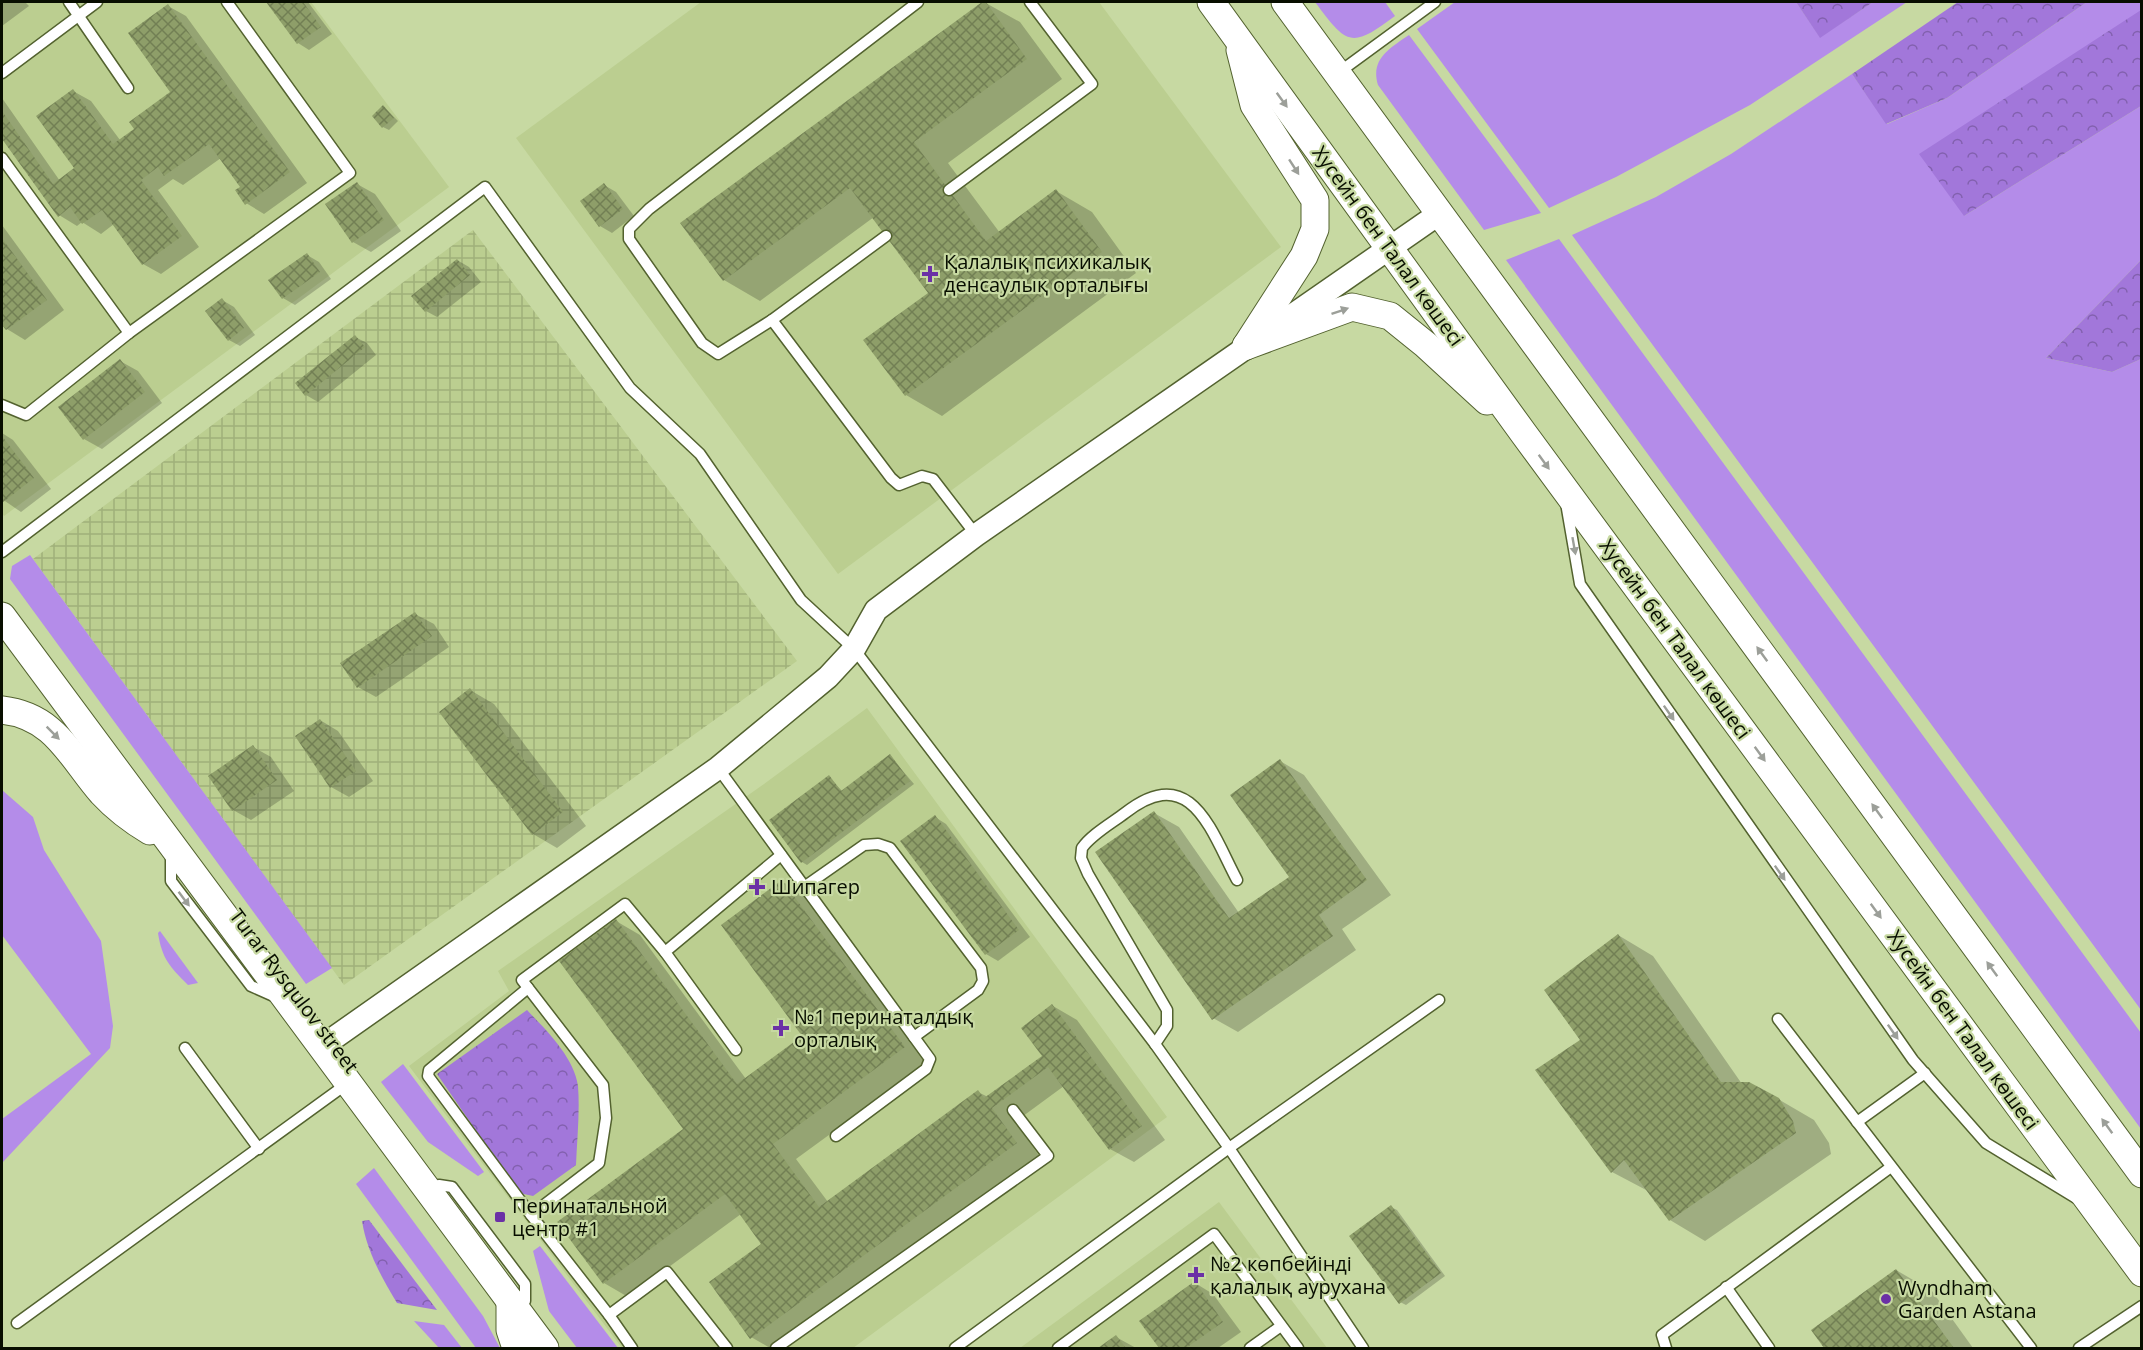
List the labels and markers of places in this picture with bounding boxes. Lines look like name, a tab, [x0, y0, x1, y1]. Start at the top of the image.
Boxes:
place label: Қалалық психикалық денсаулық орталығы	[944, 248, 1151, 298]
marker: Қалалық психикалық денсаулық орталығы	[921, 265, 939, 283]
place label: Шипагер	[771, 873, 860, 900]
marker: Шипагер	[748, 878, 766, 896]
place label: №1 перинаталдық орталық	[794, 1003, 973, 1053]
marker: №1 перинаталдық орталық	[772, 1019, 790, 1037]
place label: Перинатальной центр #1	[512, 1192, 668, 1242]
marker: Перинатальной центр #1	[493, 1210, 507, 1224]
place label: №2 көпбейінді қалалық аурухана	[1210, 1250, 1386, 1300]
marker: №2 көпбейінді қалалық аурухана	[1187, 1266, 1205, 1284]
place label: Wyndham Garden Astana	[1898, 1274, 2037, 1324]
marker: Wyndham Garden Astana	[1879, 1292, 1893, 1306]

